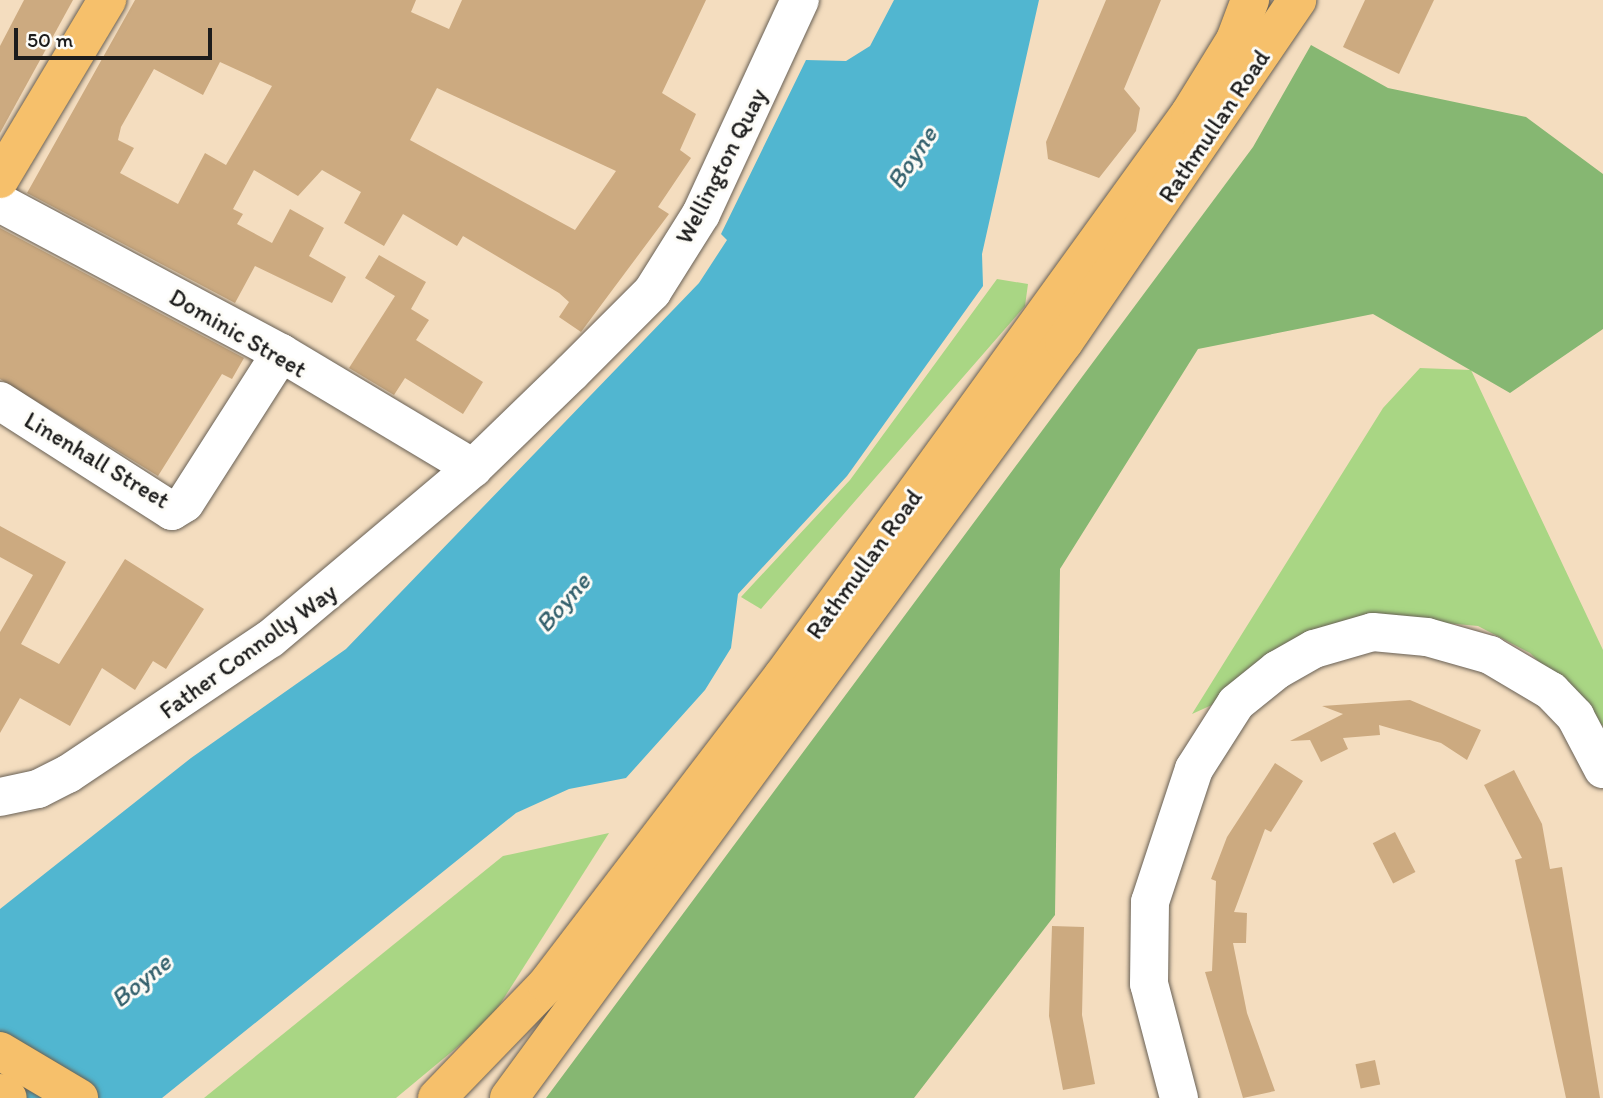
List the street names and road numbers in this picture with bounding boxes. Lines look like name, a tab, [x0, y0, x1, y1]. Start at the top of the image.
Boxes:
street label: Rathmullan Road	[1152, 44, 1276, 208]
street label: Wellington Quay	[669, 83, 773, 249]
street label: Dominic Street	[164, 282, 312, 384]
street label: Linenhall Street	[19, 406, 175, 514]
street label: Rathmullan Road	[800, 483, 928, 645]
street label: Father Connolly Way	[154, 577, 342, 725]

